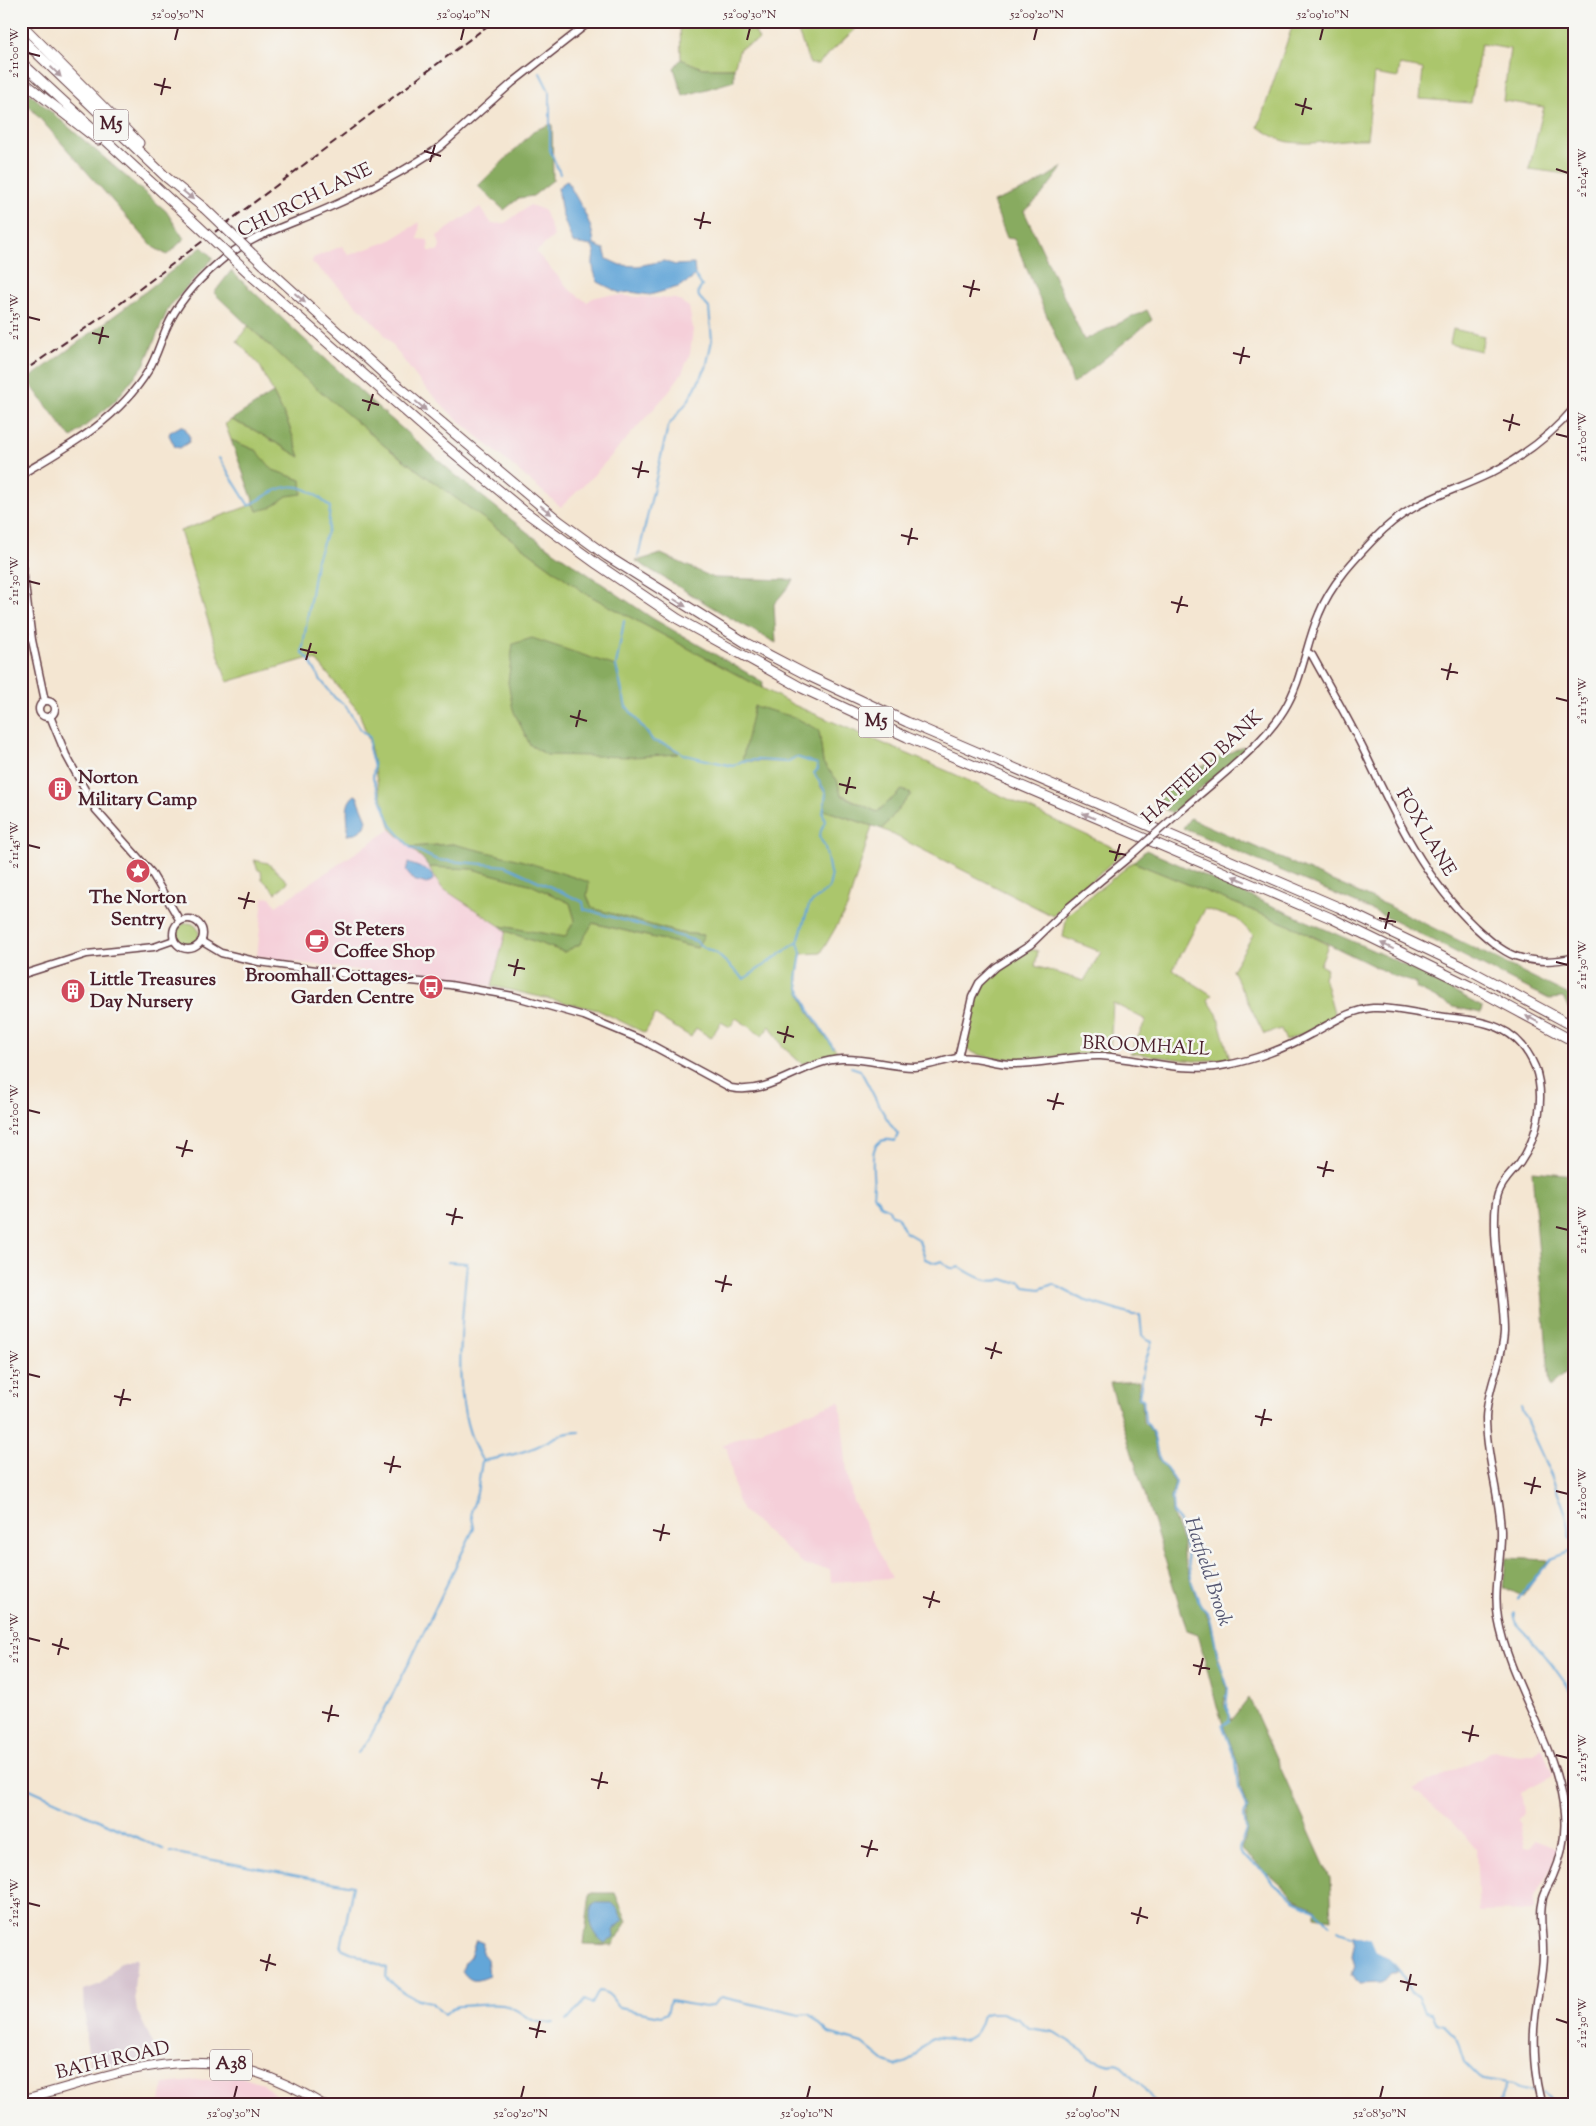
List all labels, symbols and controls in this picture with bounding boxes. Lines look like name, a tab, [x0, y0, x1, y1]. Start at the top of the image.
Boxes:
text: 52°09'50"N	[151, 6, 205, 24]
text: 52°09'40"N	[437, 6, 491, 24]
text: 52°09'30"N	[723, 6, 777, 24]
text: 52°09'20"N	[1009, 6, 1064, 24]
text: 52°09'10"N	[1296, 6, 1349, 24]
text: 2°11'00"W	[6, 27, 24, 78]
one-way arrow	[50, 66, 62, 78]
road number: M5	[94, 110, 128, 140]
text: 2°10'45"W	[1574, 148, 1592, 198]
street label: CHURCH LANE	[233, 156, 377, 245]
one-way arrow	[181, 189, 193, 201]
one-way arrow	[293, 292, 305, 304]
text: 2°11'15"W	[6, 293, 24, 340]
one-way arrow	[414, 401, 427, 412]
text: 2°11'00"W	[1574, 411, 1592, 462]
one-way arrow	[540, 504, 552, 515]
text: 2°11'30"W	[6, 556, 24, 606]
one-way arrow	[673, 598, 686, 607]
text: 2°11'15"W	[1574, 677, 1592, 724]
street label: HATFIELD BANK	[1136, 705, 1270, 831]
road number: M5	[858, 706, 894, 738]
place label: Norton Military Camp	[78, 765, 197, 814]
building icon: Norton Military Camp	[47, 776, 73, 802]
street label: FOX LANE	[1388, 784, 1462, 882]
one-way arrow	[1082, 811, 1096, 819]
text: 2°11'45"W	[6, 821, 24, 869]
place icon: The Norton Sentry	[125, 858, 151, 884]
one-way arrow	[1231, 875, 1246, 883]
place label: The Norton Sentry	[89, 885, 188, 934]
place label: St Peters Coffee Shop	[334, 917, 436, 966]
cafe icon: St Peters Coffee Shop	[304, 928, 330, 954]
text: 2°11'30"W	[1574, 940, 1592, 990]
one-way arrow	[1380, 941, 1394, 949]
place label: Broomhall Cottages- Garden Centre	[245, 963, 414, 1012]
place label: Little Treasures Day Nursery	[90, 967, 217, 1016]
bus stop icon: Broomhall Cottages- Garden Centre	[418, 974, 444, 1000]
building icon: Little Treasures Day Nursery	[60, 978, 86, 1004]
one-way arrow	[1525, 1015, 1539, 1023]
street label: BROOMHALL	[1081, 1030, 1211, 1064]
text: 2°12'00"W	[6, 1084, 24, 1136]
text: 2°11'45"W	[1574, 1206, 1592, 1254]
text: 2°12'15"W	[6, 1349, 24, 1398]
text: 2°12'00"W	[1574, 1468, 1592, 1520]
water label: Hatfield Brook	[1176, 1514, 1238, 1630]
text: 2°12'30"W	[6, 1612, 24, 1663]
text: 2°12'15"W	[1574, 1733, 1592, 1782]
text: 2°12'45"W	[6, 1878, 24, 1927]
text: 2°12'30"W	[1574, 1997, 1592, 2048]
street label: BATH ROAD	[53, 2035, 173, 2087]
road number: A38	[210, 2050, 252, 2080]
text: 52°09'30"N	[207, 2105, 261, 2123]
text: 52°09'20"N	[493, 2105, 548, 2123]
text: 52°09'10"N	[780, 2105, 833, 2123]
text: 52°09'00"N	[1065, 2105, 1120, 2123]
text: 52°08'50"N	[1353, 2105, 1407, 2123]

